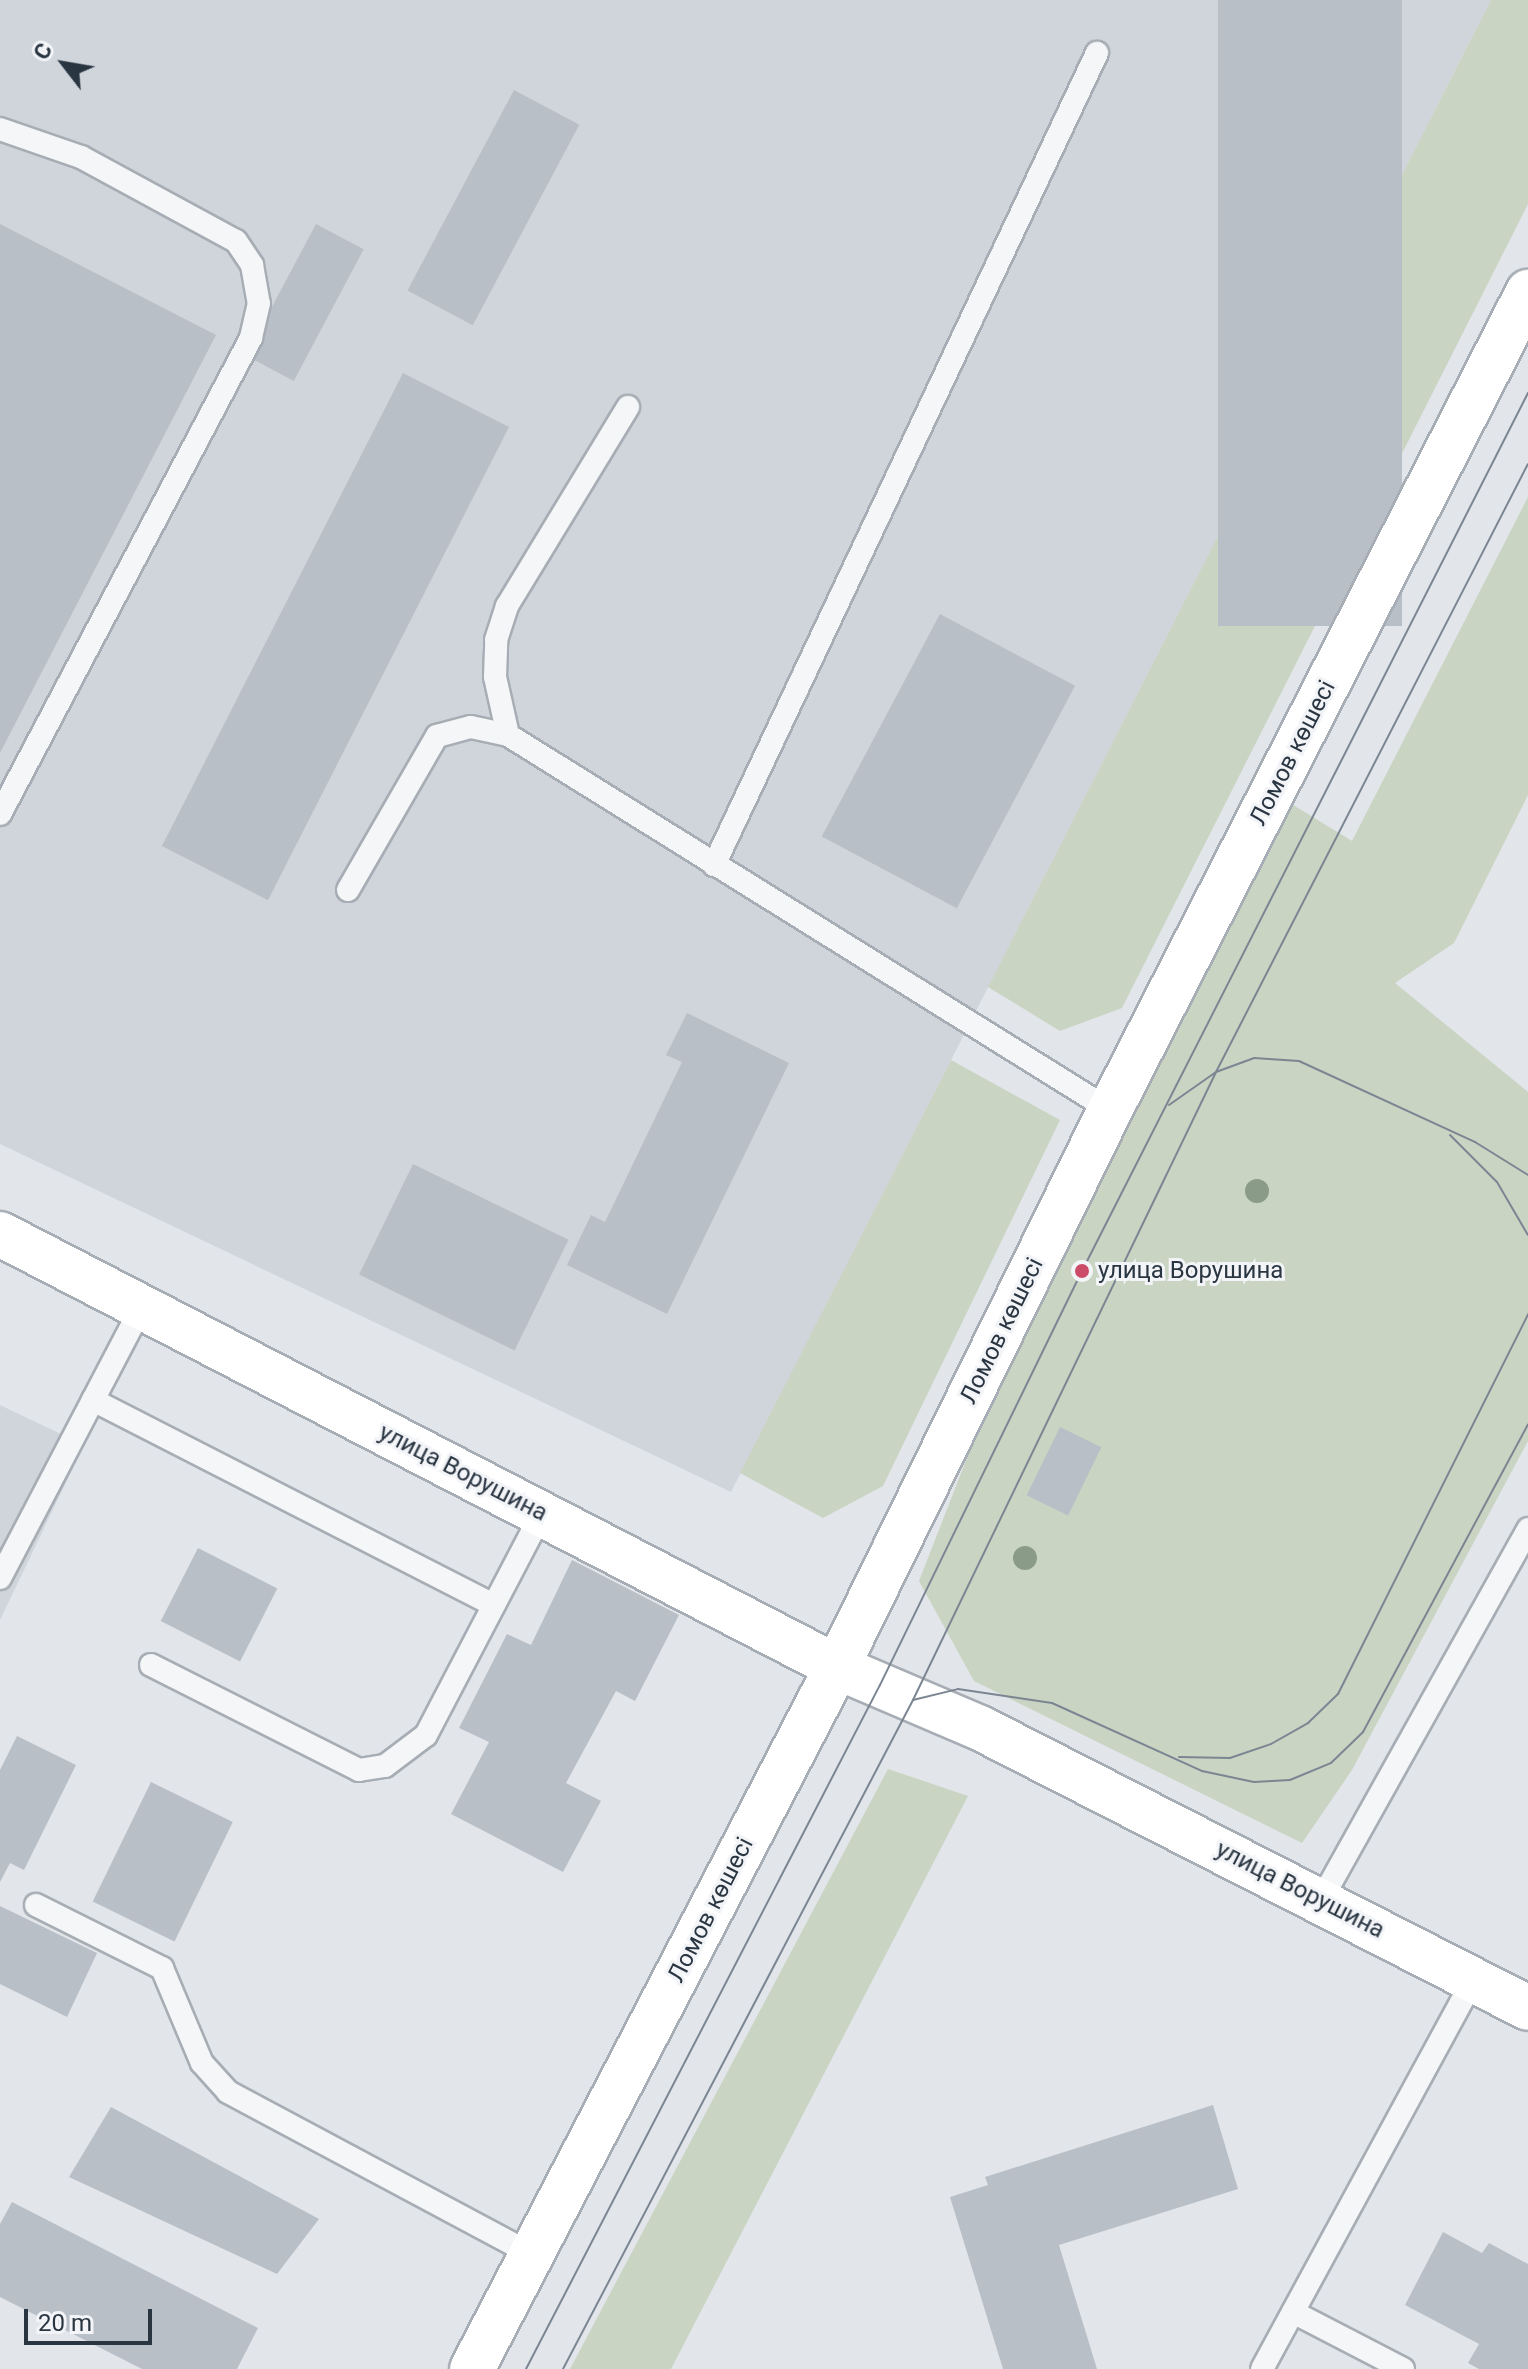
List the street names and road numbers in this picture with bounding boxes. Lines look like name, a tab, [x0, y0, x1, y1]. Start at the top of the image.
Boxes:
street label: Ломов көшесі	[1244, 676, 1342, 830]
street label: Ломов көшесі	[954, 1253, 1050, 1409]
street label: улица Ворушина	[374, 1418, 552, 1528]
street label: Ломов көшесі	[662, 1833, 760, 1987]
street label: улица Ворушина	[1211, 1835, 1389, 1945]

